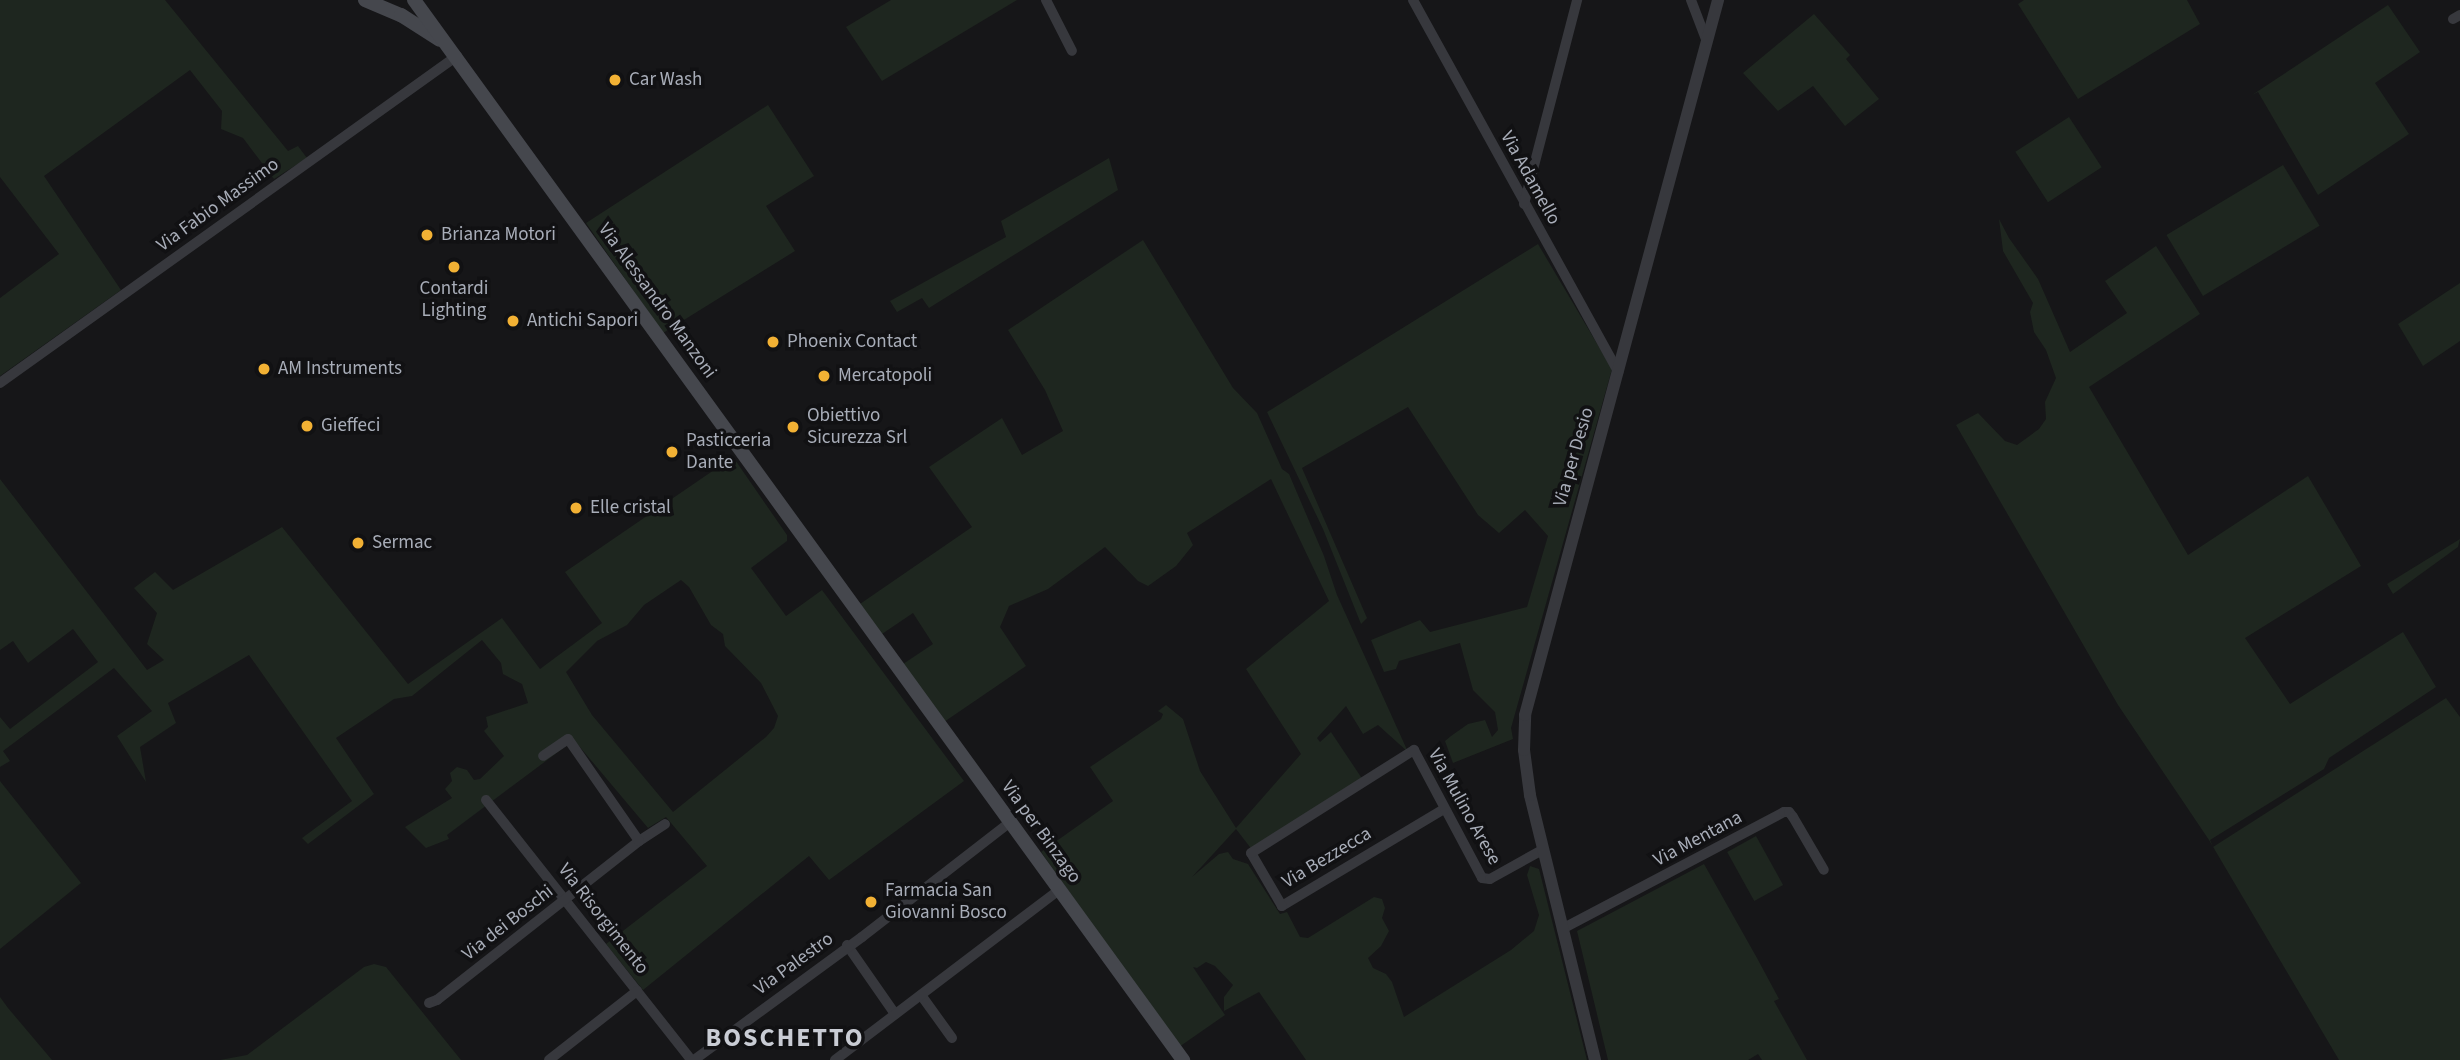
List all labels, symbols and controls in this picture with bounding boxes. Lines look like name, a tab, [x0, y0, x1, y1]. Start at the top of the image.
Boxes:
place label: Car Wash	[629, 69, 702, 91]
marker: Car Wash	[607, 72, 623, 88]
street label: Via Adamello	[1495, 127, 1565, 229]
street label: Via Fabio Massimo	[152, 153, 284, 257]
street label: Via Alessandro Manzoni	[593, 219, 721, 383]
place label: Brianza Motori	[441, 224, 556, 246]
marker: Brianza Motori	[419, 227, 435, 243]
marker: Contardi Lighting	[446, 259, 462, 275]
place label: Contardi Lighting	[420, 278, 488, 322]
place label: Antichi Sapori	[527, 310, 638, 332]
marker: Antichi Sapori	[505, 313, 521, 329]
place label: Phoenix Contact	[787, 331, 917, 353]
marker: Phoenix Contact	[765, 334, 781, 350]
place label: AM Instruments	[278, 358, 402, 380]
marker: AM Instruments	[256, 361, 272, 377]
place label: Mercatopoli	[838, 365, 932, 387]
marker: Mercatopoli	[816, 368, 832, 384]
place label: Obiettivo Sicurezza Srl	[807, 405, 907, 449]
street label: Via per Desio	[1549, 405, 1599, 509]
place label: Gieffeci	[321, 415, 380, 437]
marker: Gieffeci	[299, 418, 315, 434]
marker: Obiettivo Sicurezza Srl	[785, 419, 801, 435]
place label: Pasticceria Dante	[686, 430, 771, 474]
marker: Pasticceria Dante	[664, 444, 680, 460]
place label: Elle cristal	[590, 497, 671, 519]
marker: Elle cristal	[568, 500, 584, 516]
place label: Sermac	[372, 532, 432, 554]
marker: Sermac	[350, 535, 366, 551]
street label: Via Mulino Arese	[1423, 745, 1505, 869]
street label: Via per Binzago	[996, 776, 1086, 888]
street label: Via Mentana	[1650, 806, 1746, 872]
street label: Via Bezzecca	[1278, 822, 1376, 894]
street label: Via Risorgimento	[553, 859, 653, 979]
street label: Via dei Boschi	[458, 880, 558, 966]
place label: Farmacia San Giovanni Bosco	[885, 880, 1007, 924]
marker: Farmacia San Giovanni Bosco	[863, 894, 879, 910]
street label: Via Palestro	[750, 928, 838, 1000]
district label: BOSCHETTO	[707, 1022, 863, 1054]

